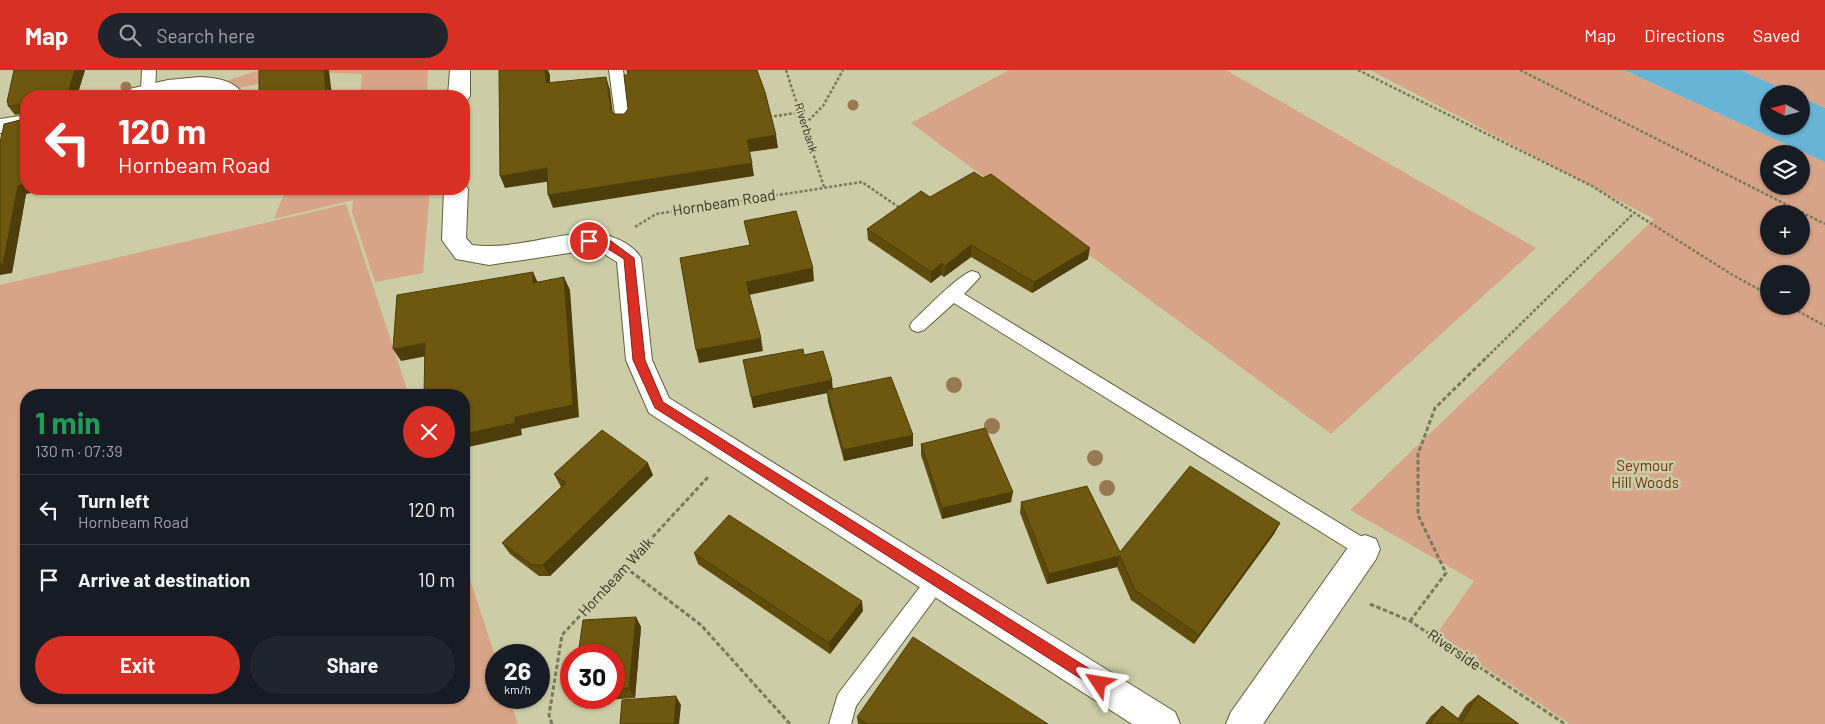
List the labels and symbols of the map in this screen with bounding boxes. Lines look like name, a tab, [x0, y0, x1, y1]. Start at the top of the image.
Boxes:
north arrow	[1760, 85, 1810, 135]
street label: Riverbank	[792, 101, 822, 154]
street label: Hornbeam Road	[671, 185, 776, 219]
pin	[568, 220, 610, 262]
park label: Seymour Hill Woods	[1611, 456, 1679, 491]
street label: Hornbeam Walk	[574, 533, 657, 620]
street label: Riverside	[1424, 625, 1485, 674]
speed limit sign: 30	[560, 644, 625, 709]
position arrow	[1072, 656, 1124, 708]

